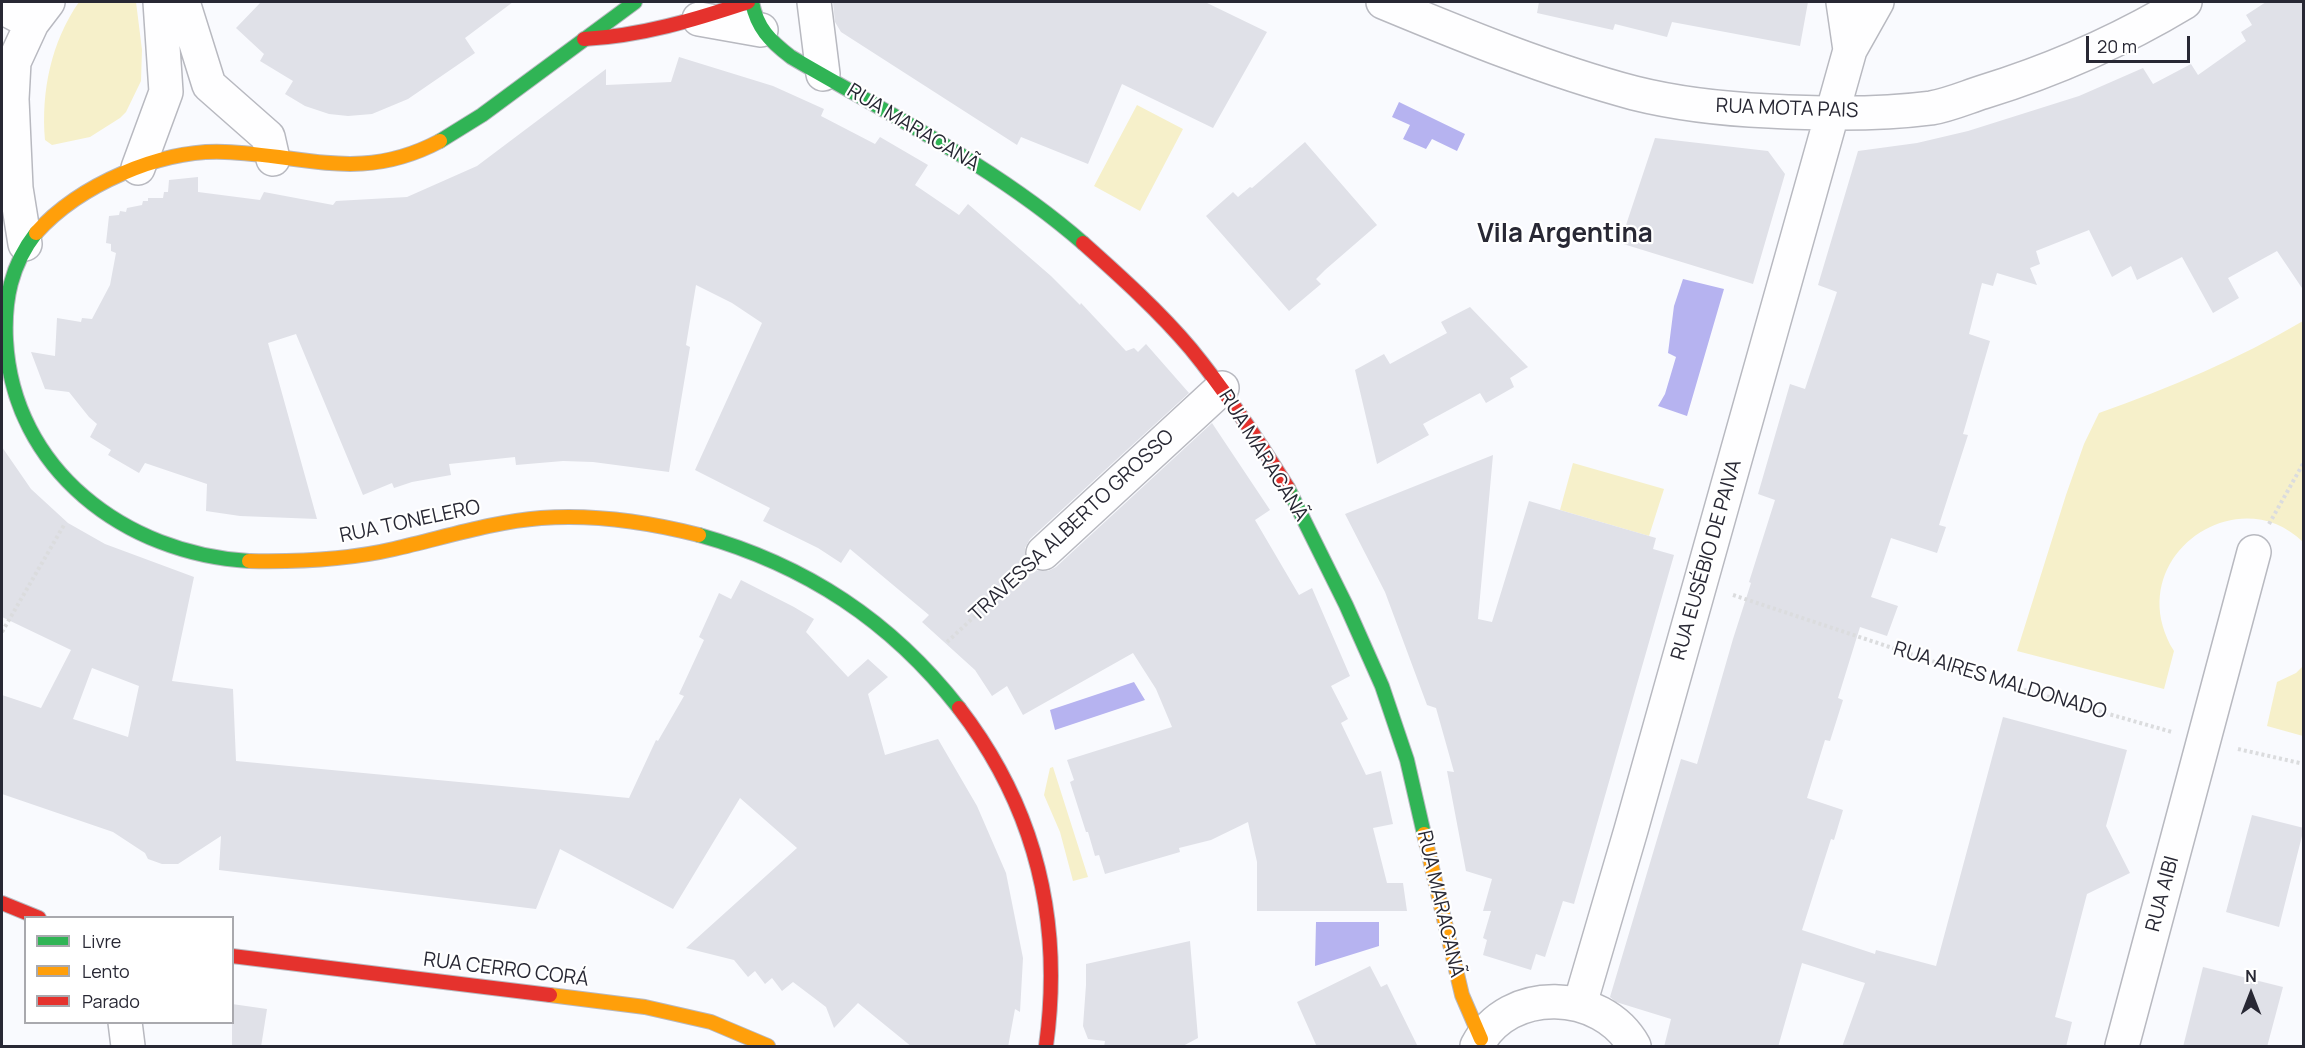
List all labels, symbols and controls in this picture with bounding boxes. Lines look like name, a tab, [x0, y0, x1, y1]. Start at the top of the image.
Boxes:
scale bar	[2089, 24, 2192, 62]
text: 20 m	[2097, 34, 2137, 58]
street label: RUA MARACANÃ	[843, 79, 983, 177]
street label: RUA MOTA PAIS	[1715, 95, 1859, 123]
district label: Vila Argentina	[1477, 219, 1653, 251]
street label: RUA MARACANÃ	[1213, 386, 1313, 526]
street label: TRAVESSA ALBERTO GROSSO	[965, 425, 1179, 627]
street label: RUA EUSÉBIO DE PAIVA	[1667, 457, 1747, 663]
street label: RUA TONELERO	[338, 495, 482, 549]
street label: RUA AIRES MALDONADO	[1890, 637, 2110, 725]
street label: RUA MARACANÃ	[1411, 828, 1469, 980]
street label: RUA AIBI	[2141, 854, 2185, 934]
legend	[24, 916, 234, 1024]
text: Livre	[82, 929, 121, 953]
street label: RUA CERRO CORÁ	[422, 948, 590, 992]
text: Lento	[82, 959, 130, 983]
north arrow	[2221, 964, 2281, 1024]
text: N	[2245, 965, 2257, 987]
text: Parado	[82, 989, 140, 1013]

